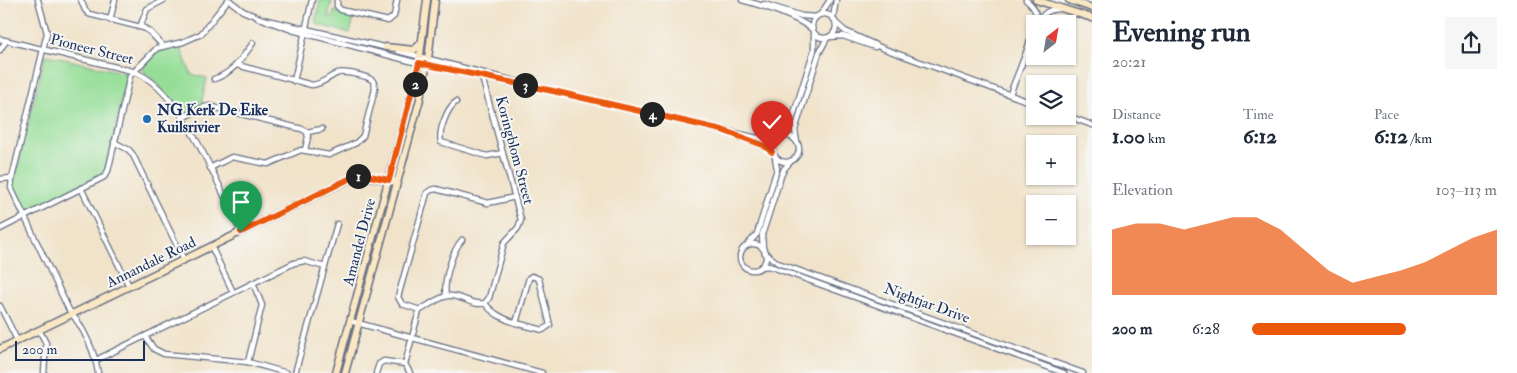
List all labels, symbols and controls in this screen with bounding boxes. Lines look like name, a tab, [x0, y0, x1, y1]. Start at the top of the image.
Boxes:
north arrow	[1026, 15, 1076, 65]
map controls	[1026, 15, 1076, 245]
text: Evening run	[1112, 15, 1250, 50]
button: share	[1445, 17, 1497, 69]
street label: Pioneer Street	[48, 30, 136, 69]
text: 20:21	[1112, 52, 1146, 72]
pin: 2	[402, 72, 428, 96]
pin: 3	[512, 72, 538, 98]
button: layers	[1026, 75, 1076, 125]
text: 2	[412, 76, 419, 93]
text: 3	[523, 77, 528, 94]
street label: Koringblom Street	[491, 94, 538, 207]
place label: NG Kerk De Eike Kuilsrivier	[156, 101, 269, 137]
pin	[751, 101, 793, 152]
pin: 4	[640, 102, 664, 126]
text: 4	[649, 106, 656, 123]
text: Distance	[1112, 106, 1161, 123]
text: Time	[1243, 106, 1274, 123]
text: Pace	[1374, 106, 1399, 123]
icon: check	[758, 108, 786, 136]
marker: NG Kerk De Eike Kuilsrivier	[141, 113, 153, 125]
text: 1.00	[1112, 123, 1145, 150]
text: 6:12	[1243, 123, 1277, 150]
text: 6:12	[1374, 123, 1408, 150]
text: km	[1145, 130, 1166, 147]
text: /km	[1408, 130, 1432, 147]
button: +	[1026, 135, 1076, 185]
pin: 1	[346, 164, 370, 188]
text: 1	[356, 168, 361, 185]
text: Elevation	[1112, 180, 1173, 200]
text: 103–113 m	[1436, 180, 1497, 200]
pin	[220, 181, 262, 232]
icon: arrive	[227, 188, 255, 216]
button: −	[1026, 195, 1076, 245]
street label: Amandel Drive	[338, 196, 380, 289]
street label: Annandale Road	[103, 232, 200, 293]
street label: Nightjar Drive	[881, 279, 972, 328]
text: 200 m	[1112, 319, 1152, 339]
text: 6:28	[1192, 319, 1220, 339]
scale bar	[15, 338, 145, 361]
text: 200 m	[22, 341, 57, 358]

